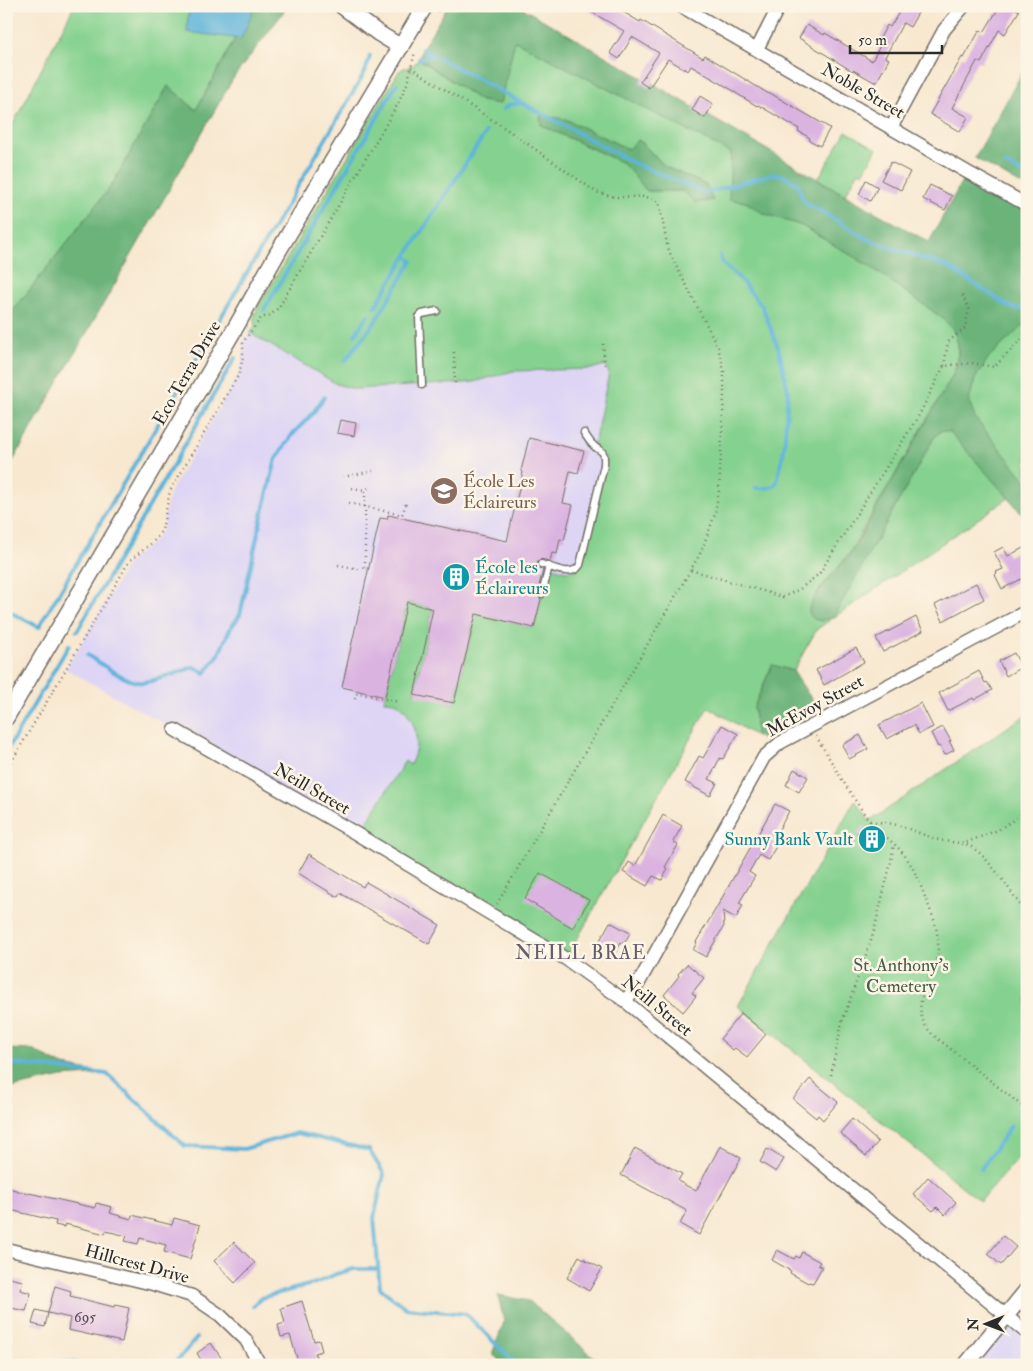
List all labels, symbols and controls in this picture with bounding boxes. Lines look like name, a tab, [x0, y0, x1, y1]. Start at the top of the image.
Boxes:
scale bar	[850, 22, 943, 54]
text: 50 m	[858, 31, 887, 50]
street label: Noble Street	[817, 58, 909, 124]
street label: Eco Terra Drive	[148, 316, 226, 429]
place label: École Les Éclaireurs	[463, 470, 536, 514]
school or university icon: École Les Éclaireurs	[429, 476, 459, 506]
place label: École les Éclaireurs	[475, 556, 548, 600]
building icon: École les Éclaireurs	[441, 562, 471, 592]
street label: McEvoy Street	[762, 670, 868, 742]
street label: Neill Street	[270, 758, 354, 820]
building icon: Sunny Bank Vault	[857, 824, 887, 854]
place label: Sunny Bank Vault	[725, 828, 853, 851]
district label: NEILL BRAE	[515, 941, 647, 965]
park label: St. Anthony’s Cemetery	[853, 954, 949, 998]
street label: Neill Street	[617, 970, 697, 1042]
street label: Hillcrest Drive	[82, 1239, 192, 1289]
north arrow	[960, 1298, 1010, 1348]
house number: 695	[74, 1308, 96, 1327]
text: N	[965, 1317, 982, 1332]

